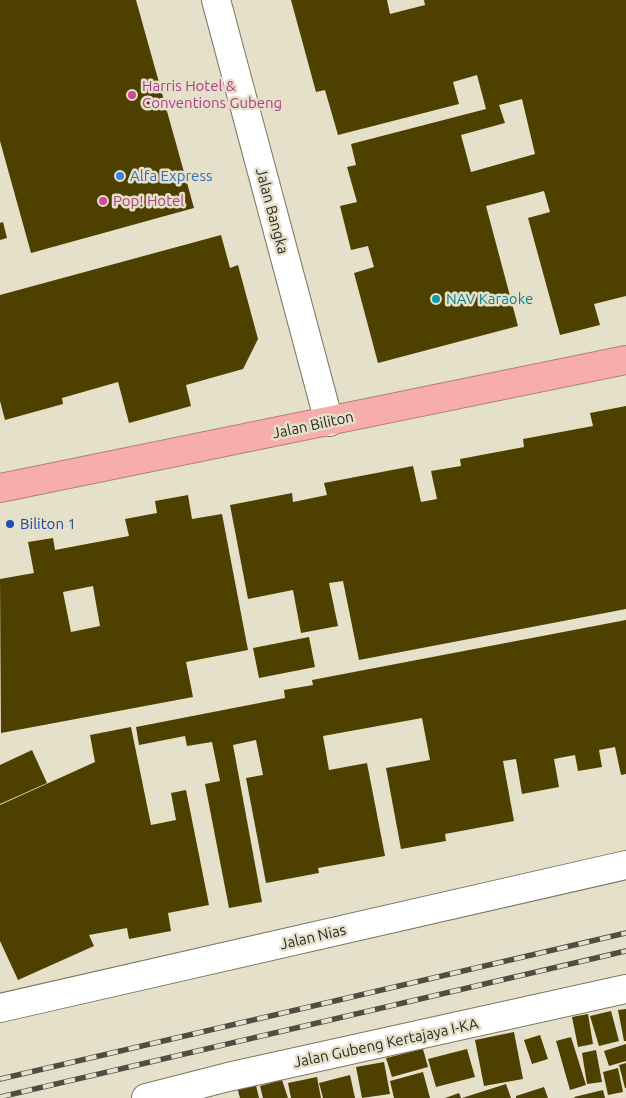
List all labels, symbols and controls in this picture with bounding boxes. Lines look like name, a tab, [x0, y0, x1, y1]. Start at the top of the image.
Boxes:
place label: Harris Hotel & Conventions Gubeng	[142, 77, 282, 112]
marker: Harris Hotel & Conventions Gubeng	[126, 89, 138, 101]
street label: Jalan Bangka	[252, 166, 292, 256]
place label: Alfa Express	[130, 167, 212, 185]
marker: Alfa Express	[114, 170, 126, 182]
place label: Pop! Hotel	[113, 192, 184, 210]
marker: Pop! Hotel	[97, 195, 109, 207]
place label: NAV Karaoke	[446, 290, 533, 308]
marker: NAV Karaoke	[430, 293, 442, 305]
street label: Jalan Biliton	[271, 408, 355, 442]
place label: Biliton 1	[20, 515, 76, 533]
marker: Biliton 1	[4, 518, 16, 530]
street label: Jalan Nias	[278, 921, 348, 953]
street label: Jalan Gubeng Kertajaya I-KA	[292, 1015, 480, 1071]

